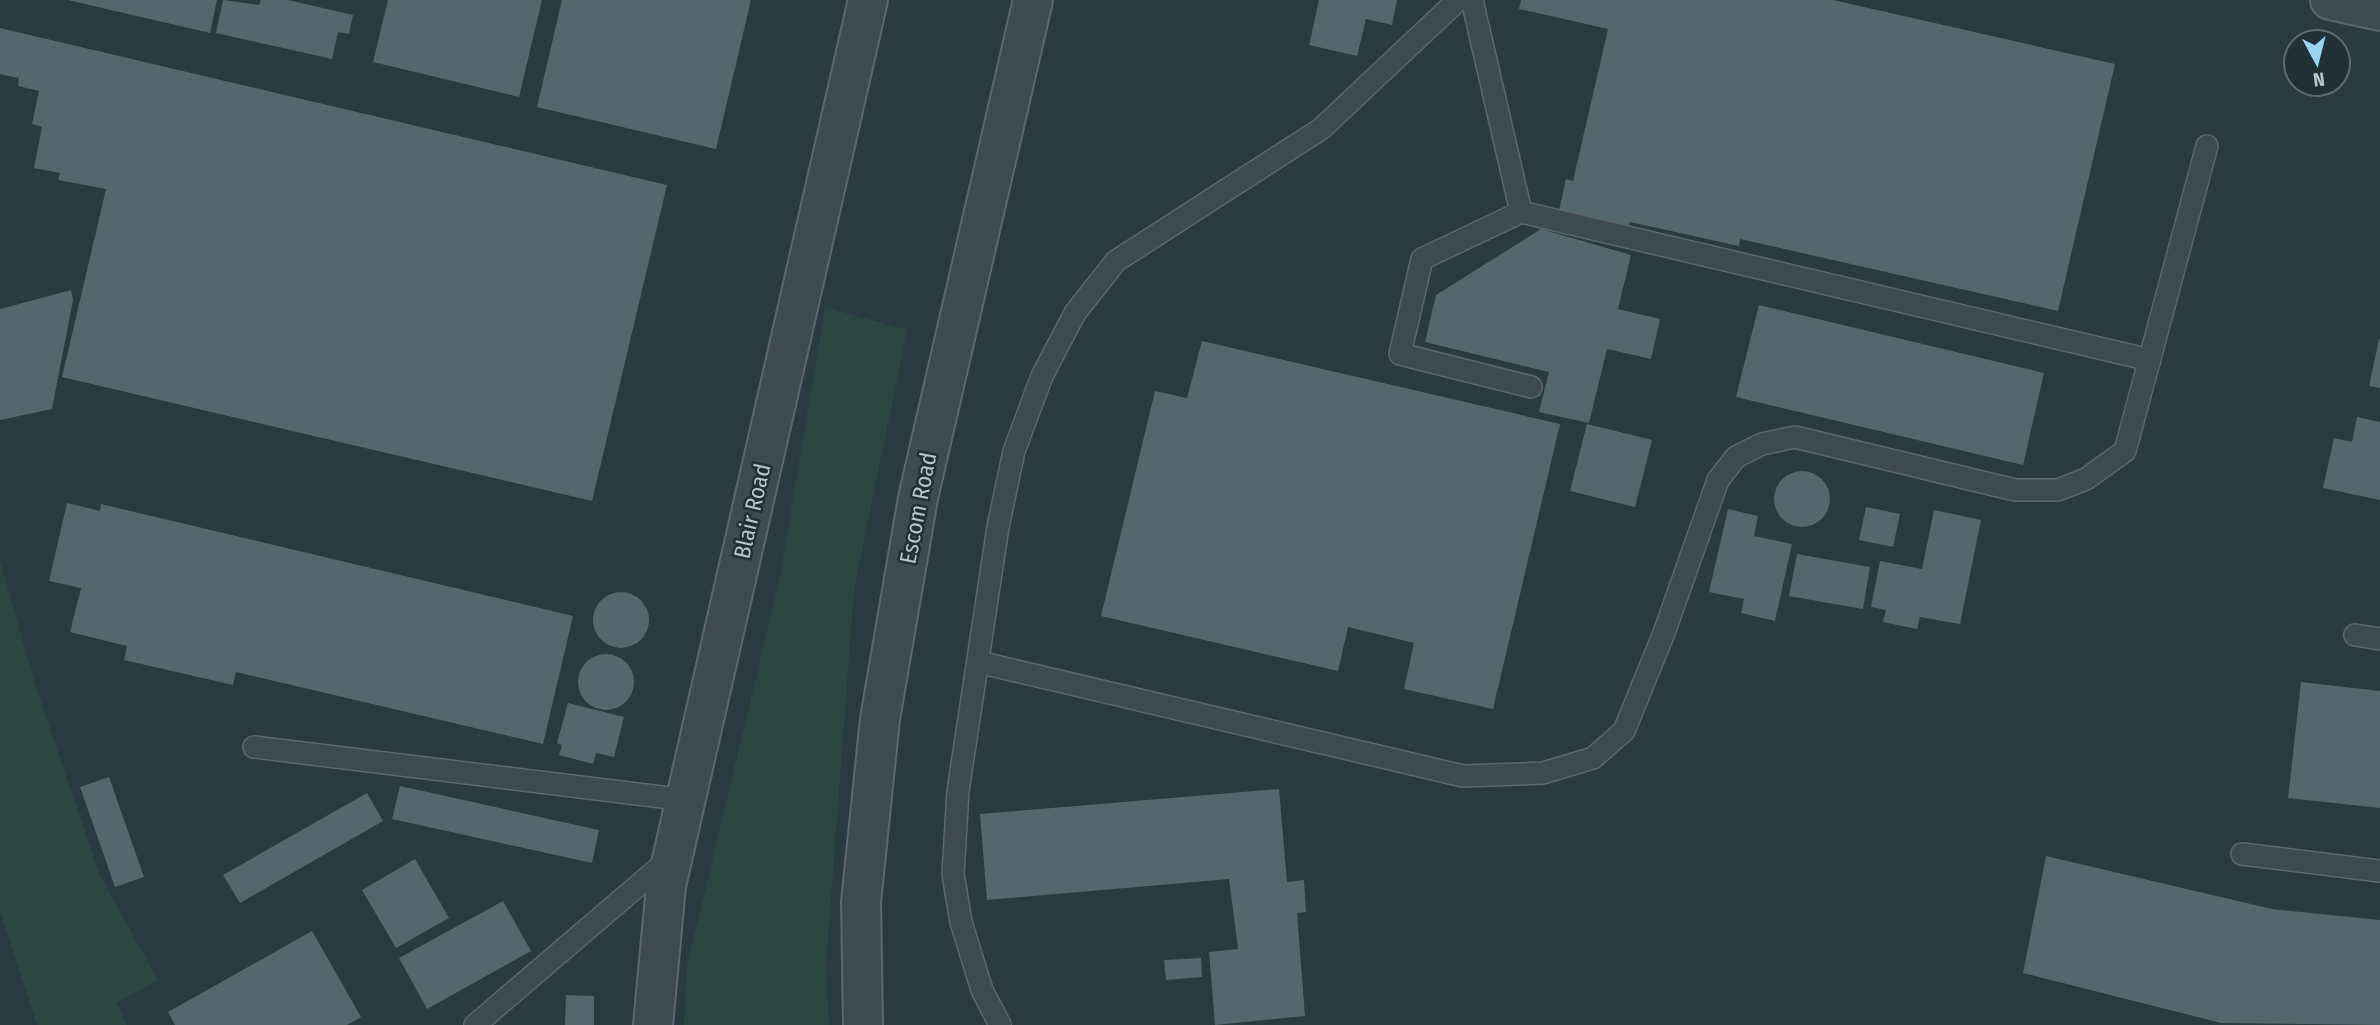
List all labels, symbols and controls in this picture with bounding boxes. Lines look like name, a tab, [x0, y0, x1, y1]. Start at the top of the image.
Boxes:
north arrow	[2282, 28, 2352, 98]
text: N	[2312, 67, 2326, 91]
street label: Escom Road	[893, 450, 943, 566]
street label: Blair Road	[727, 461, 777, 561]

